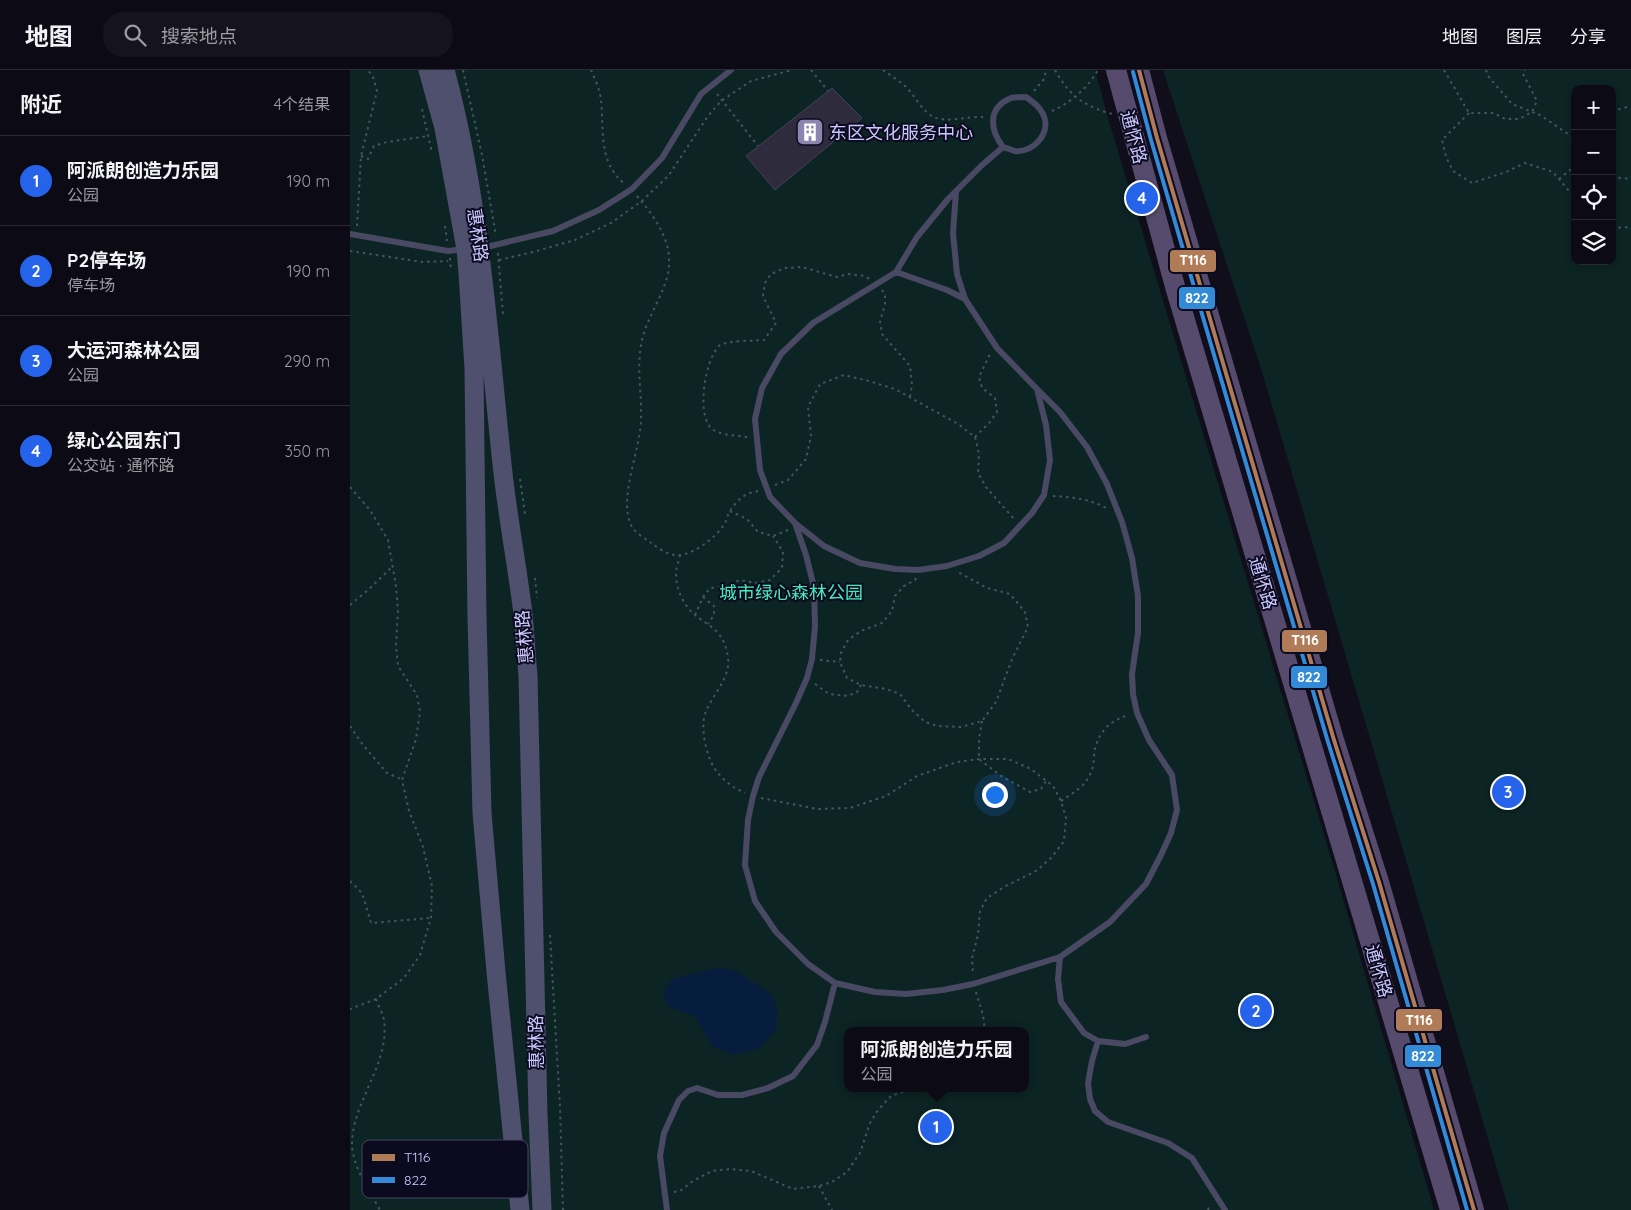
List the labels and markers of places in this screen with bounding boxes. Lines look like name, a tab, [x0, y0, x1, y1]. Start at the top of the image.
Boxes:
building icon: 东区文化服务中心	[795, 117, 825, 147]
place label: 东区文化服务中心	[829, 121, 973, 144]
pin: 4	[1126, 179, 1158, 217]
pin: 3	[1492, 773, 1524, 811]
pin: 2	[1240, 992, 1272, 1030]
pin: 1	[920, 1108, 952, 1146]

